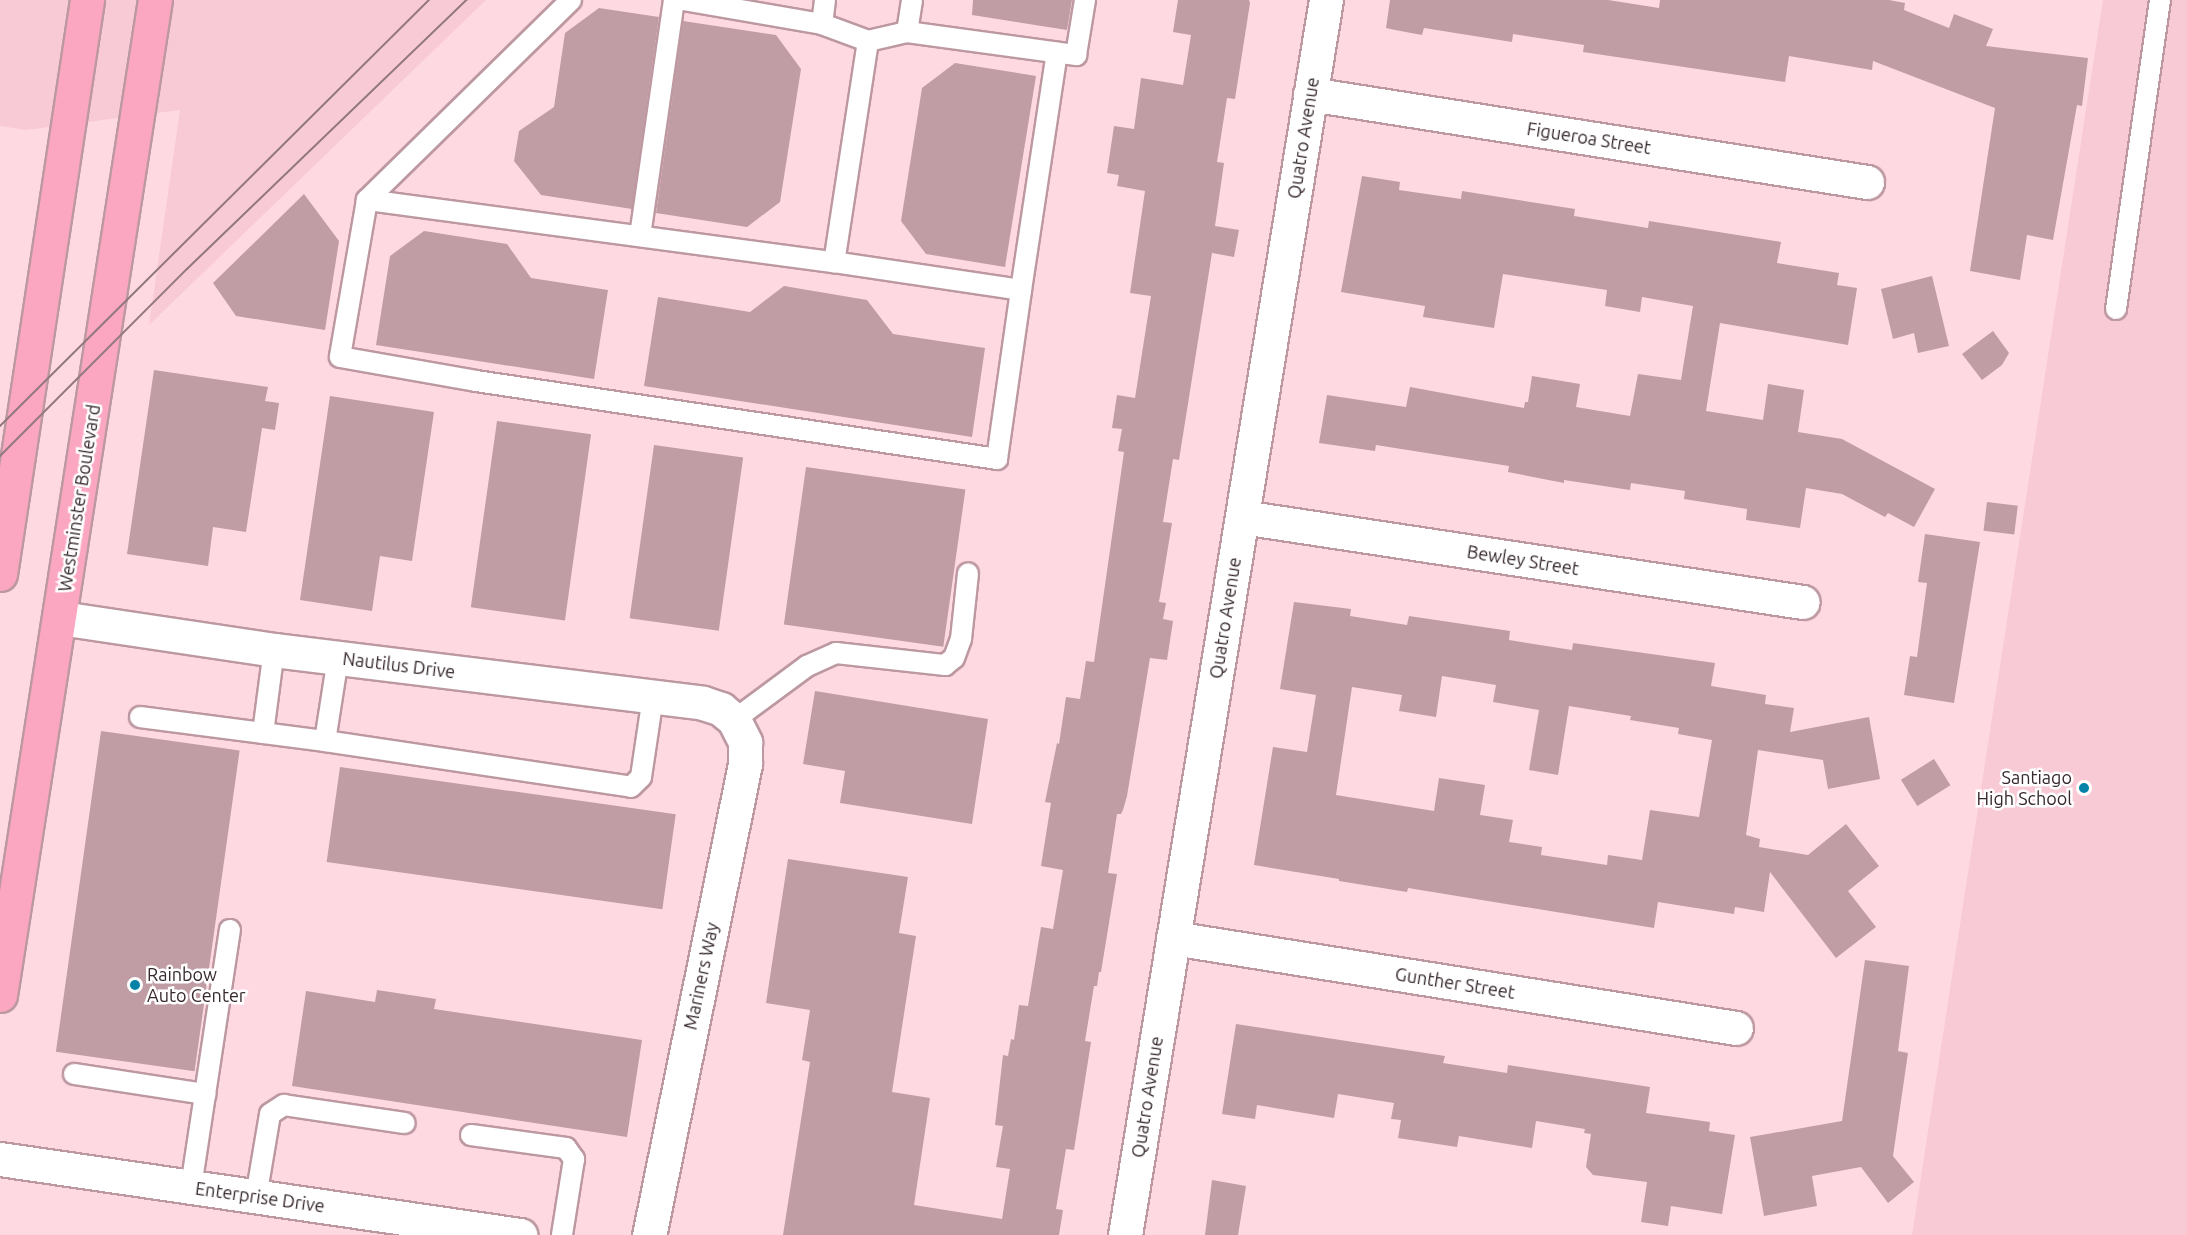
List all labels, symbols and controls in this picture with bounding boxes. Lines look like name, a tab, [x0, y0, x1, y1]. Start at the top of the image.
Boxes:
street label: Quatro Avenue	[1283, 76, 1323, 200]
street label: Figueroa Street	[1525, 118, 1653, 158]
street label: Westminster Boulevard	[54, 403, 104, 593]
street label: Bewley Street	[1465, 540, 1581, 580]
street label: Quatro Avenue	[1205, 556, 1245, 680]
street label: Nautilus Drive	[341, 647, 457, 683]
place label: Santiago High School	[1976, 767, 2072, 810]
marker: Santiago High School	[2077, 781, 2091, 795]
street label: Mariners Way	[679, 920, 723, 1032]
street label: Gunther Street	[1394, 963, 1516, 1003]
place label: Rainbow Auto Center	[147, 964, 246, 1006]
marker: Rainbow Auto Center	[128, 978, 142, 992]
street label: Quatro Avenue	[1127, 1035, 1167, 1159]
street label: Enterprise Drive	[194, 1177, 326, 1217]

